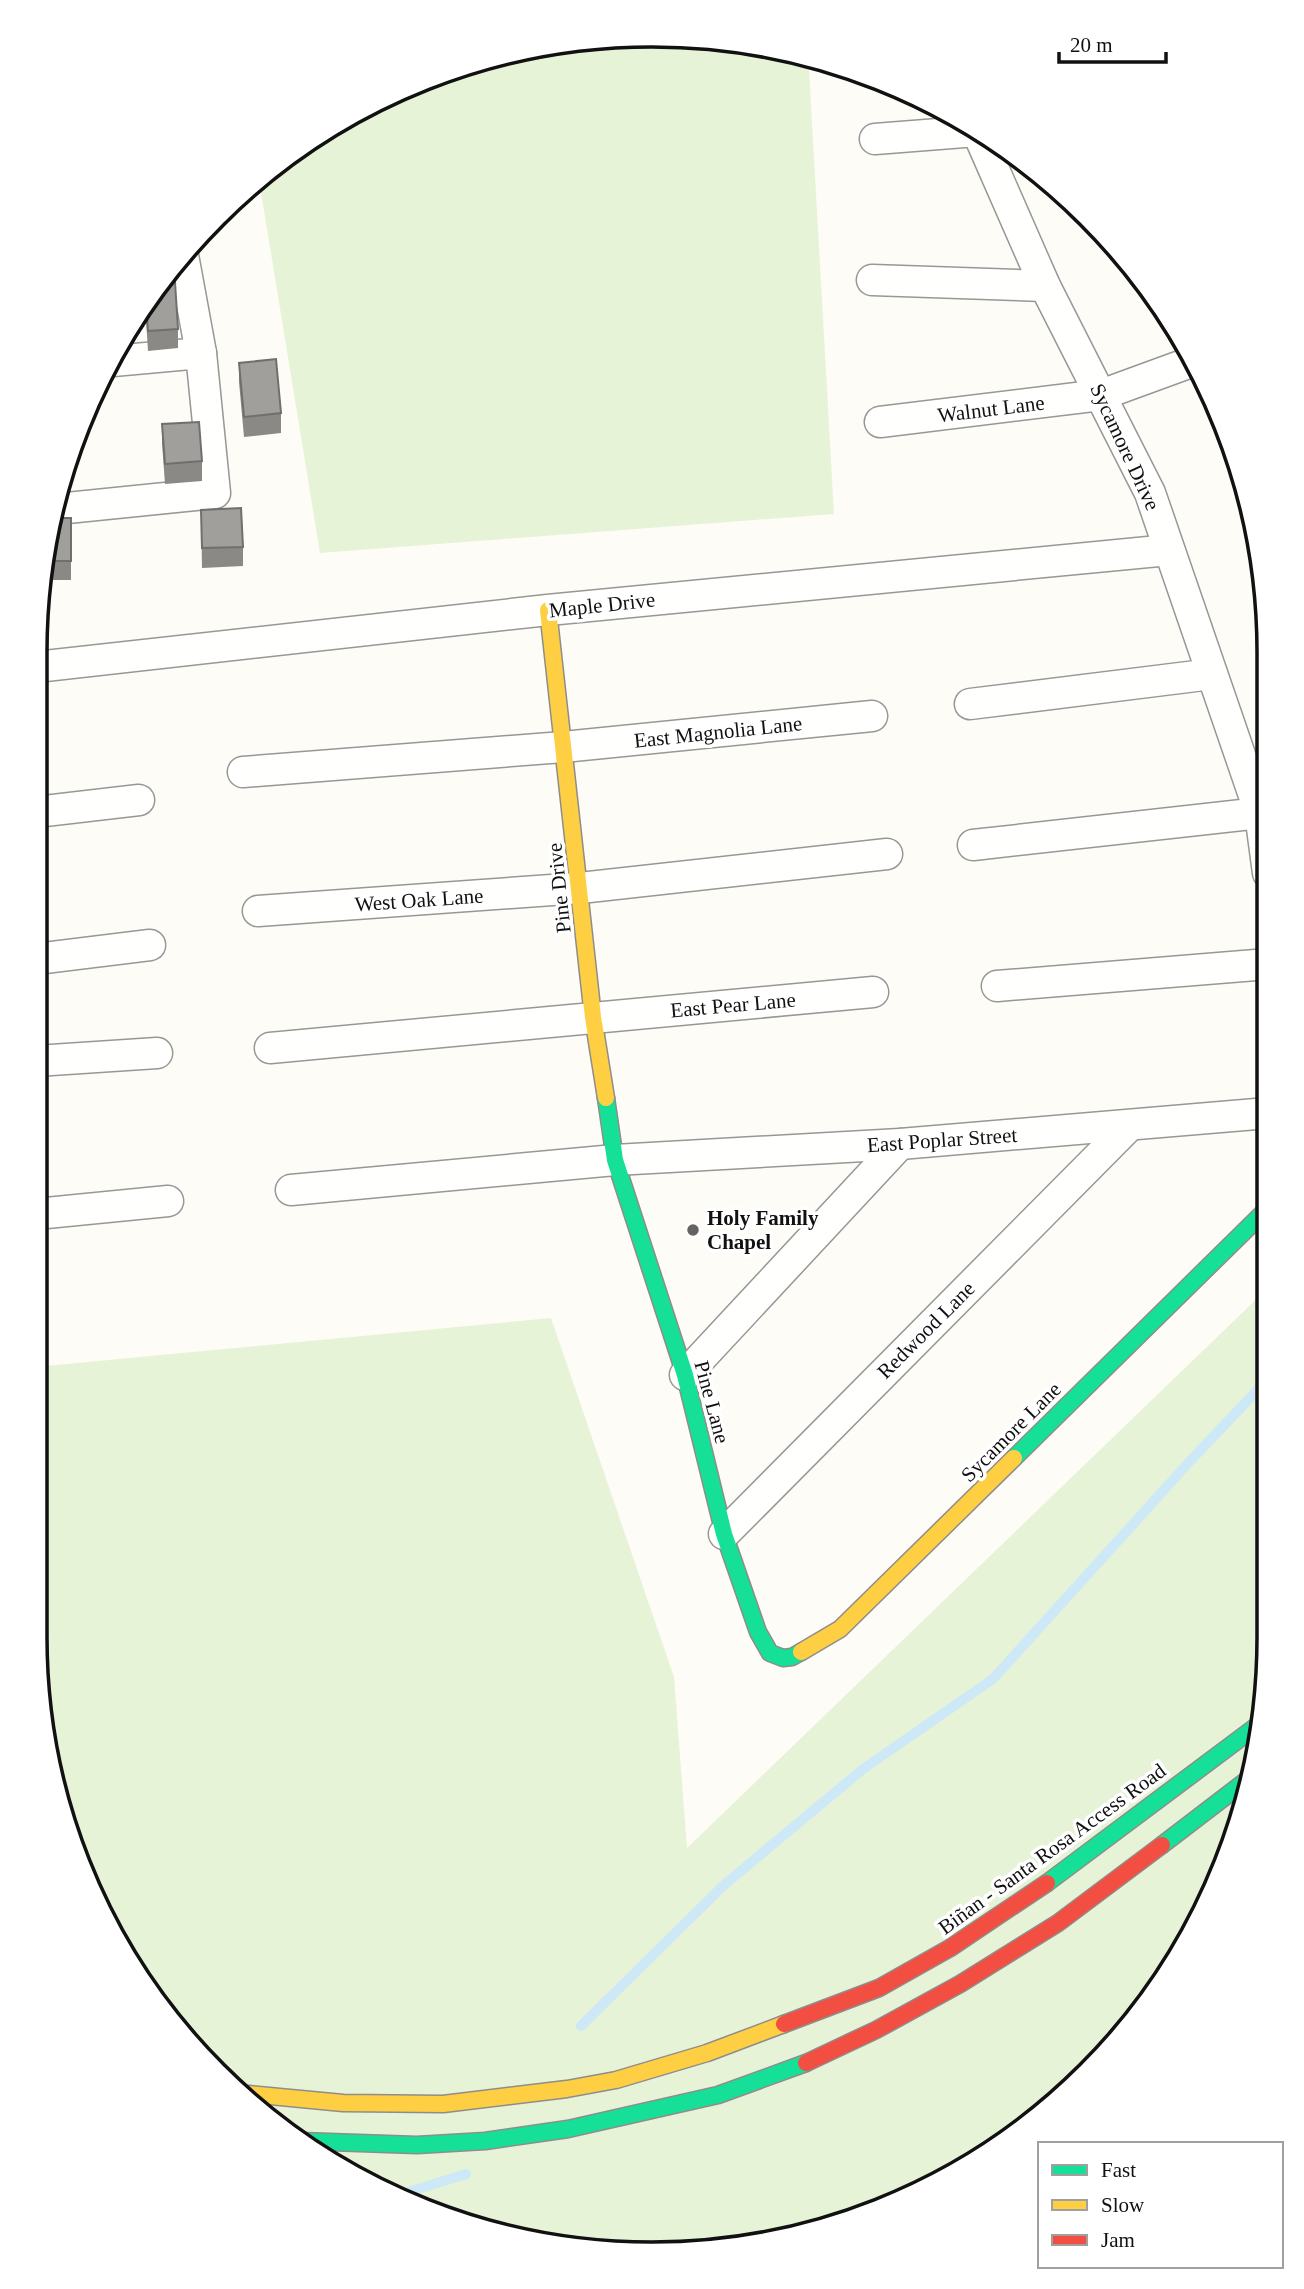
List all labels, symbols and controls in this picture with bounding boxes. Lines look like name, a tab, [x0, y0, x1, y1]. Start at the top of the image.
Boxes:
scale bar	[1059, 21, 1166, 65]
text: 20 m	[1070, 33, 1113, 57]
street label: Sycamore Drive	[1085, 380, 1165, 514]
street label: Walnut Lane	[936, 391, 1046, 427]
street label: Maple Drive	[548, 587, 656, 623]
street label: East Magnolia Lane	[633, 711, 803, 753]
street label: Pine Drive	[542, 842, 576, 934]
street label: West Oak Lane	[354, 884, 484, 916]
street label: East Pear Lane	[669, 988, 797, 1022]
street label: East Poplar Street	[866, 1123, 1018, 1157]
place label: Holy Family Chapel	[707, 1206, 819, 1254]
marker: Holy Family Chapel	[685, 1222, 701, 1238]
street label: Redwood Lane	[872, 1276, 980, 1384]
street label: Pine Lane	[689, 1358, 735, 1446]
street label: Sycamore Lane	[956, 1377, 1066, 1487]
street label: Biñan - Santa Rosa Access Road	[934, 1758, 1171, 1939]
legend	[1038, 2142, 1283, 2268]
text: Fast	[1101, 2158, 1136, 2182]
text: Slow	[1101, 2193, 1145, 2217]
text: Jam	[1101, 2228, 1135, 2252]

